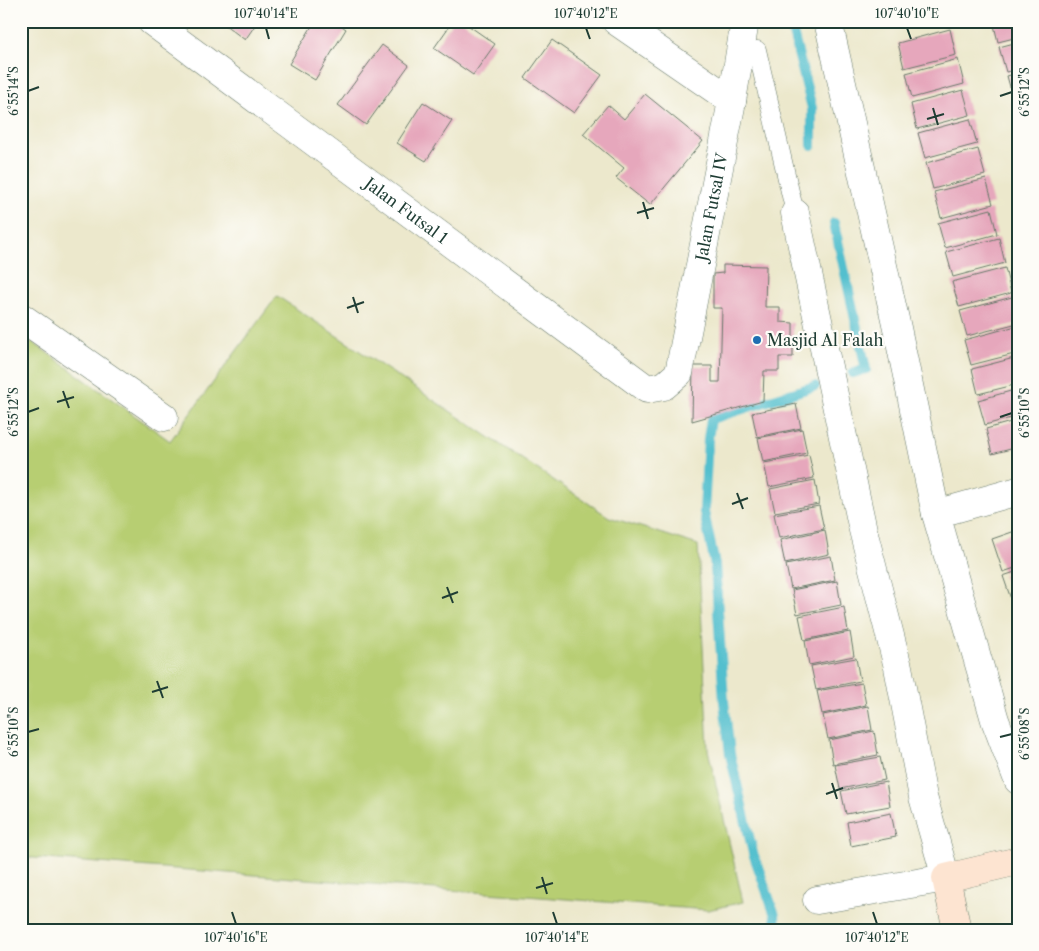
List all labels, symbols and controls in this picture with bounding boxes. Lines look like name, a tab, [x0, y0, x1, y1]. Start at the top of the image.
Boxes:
text: 107°40'14"E	[234, 6, 298, 21]
text: 107°40'12"E	[554, 6, 618, 21]
text: 107°40'10"E	[875, 6, 939, 21]
text: 6°55'14"S	[6, 66, 21, 116]
text: 6°55'12"S	[1017, 67, 1032, 117]
street label: Jalan Futsal IV	[691, 151, 732, 265]
street label: Jalan Futsal 1	[358, 171, 452, 248]
place label: Masjid Al Falah	[767, 330, 884, 350]
marker: Masjid Al Falah	[751, 334, 763, 346]
text: 6°55'12"S	[6, 387, 21, 437]
text: 6°55'10"S	[1017, 388, 1032, 438]
text: 6°55'10"S	[6, 707, 21, 757]
text: 6°55'08"S	[1017, 708, 1032, 760]
text: 107°40'16"E	[204, 930, 268, 945]
text: 107°40'14"E	[525, 930, 589, 945]
text: 107°40'12"E	[845, 930, 909, 945]

